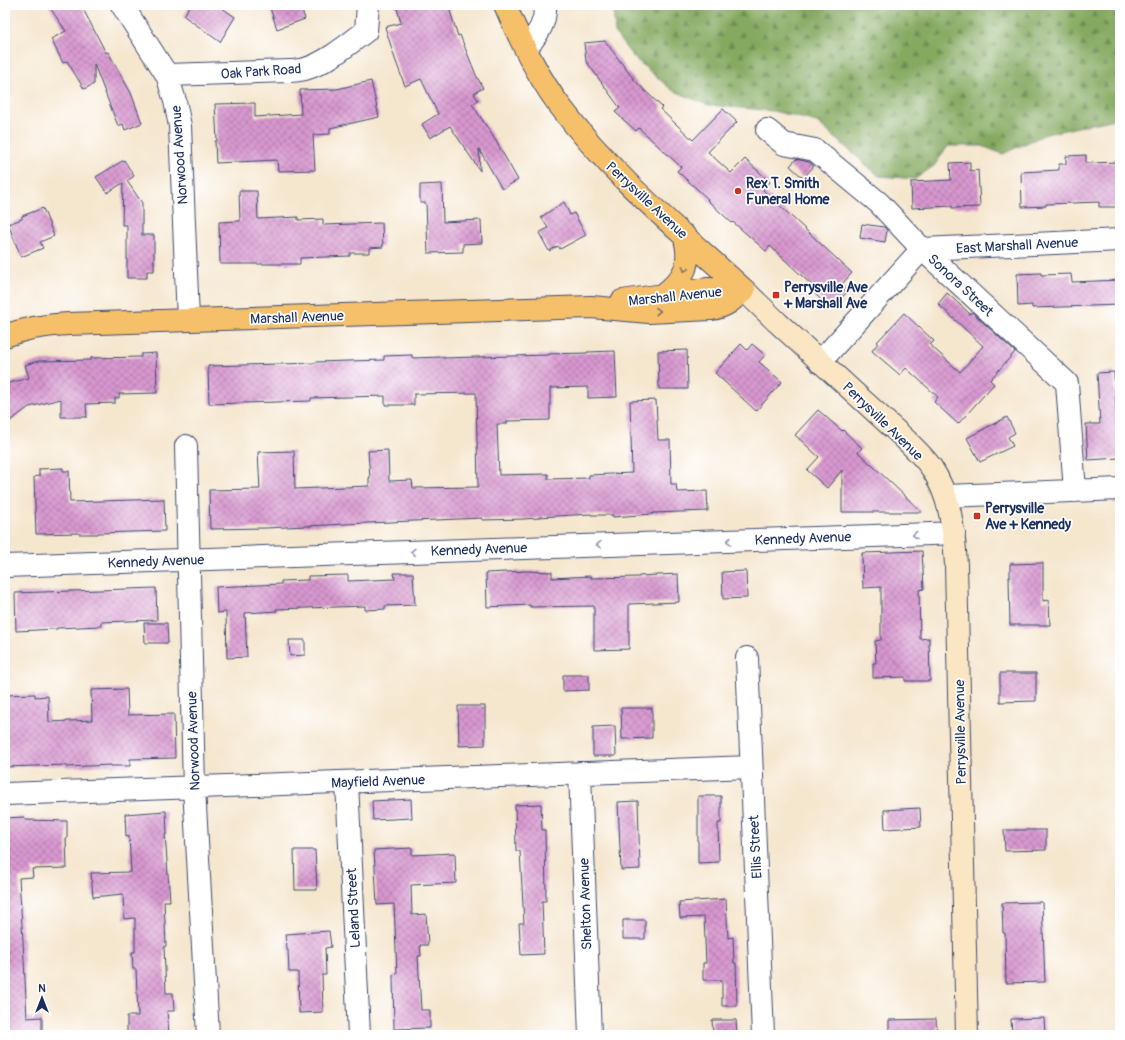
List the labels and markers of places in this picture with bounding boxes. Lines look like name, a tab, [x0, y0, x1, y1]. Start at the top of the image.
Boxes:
place label: Rex T. Smith Funeral Home	[746, 175, 831, 208]
marker: Rex T. Smith Funeral Home	[733, 186, 743, 196]
place label: Perrysville Ave + Marshall Ave	[783, 279, 869, 312]
marker: Perrysville Ave + Marshall Ave	[771, 290, 781, 300]
place label: Perrysville Ave + Kennedy	[985, 500, 1071, 533]
marker: Perrysville Ave + Kennedy	[972, 511, 982, 521]

